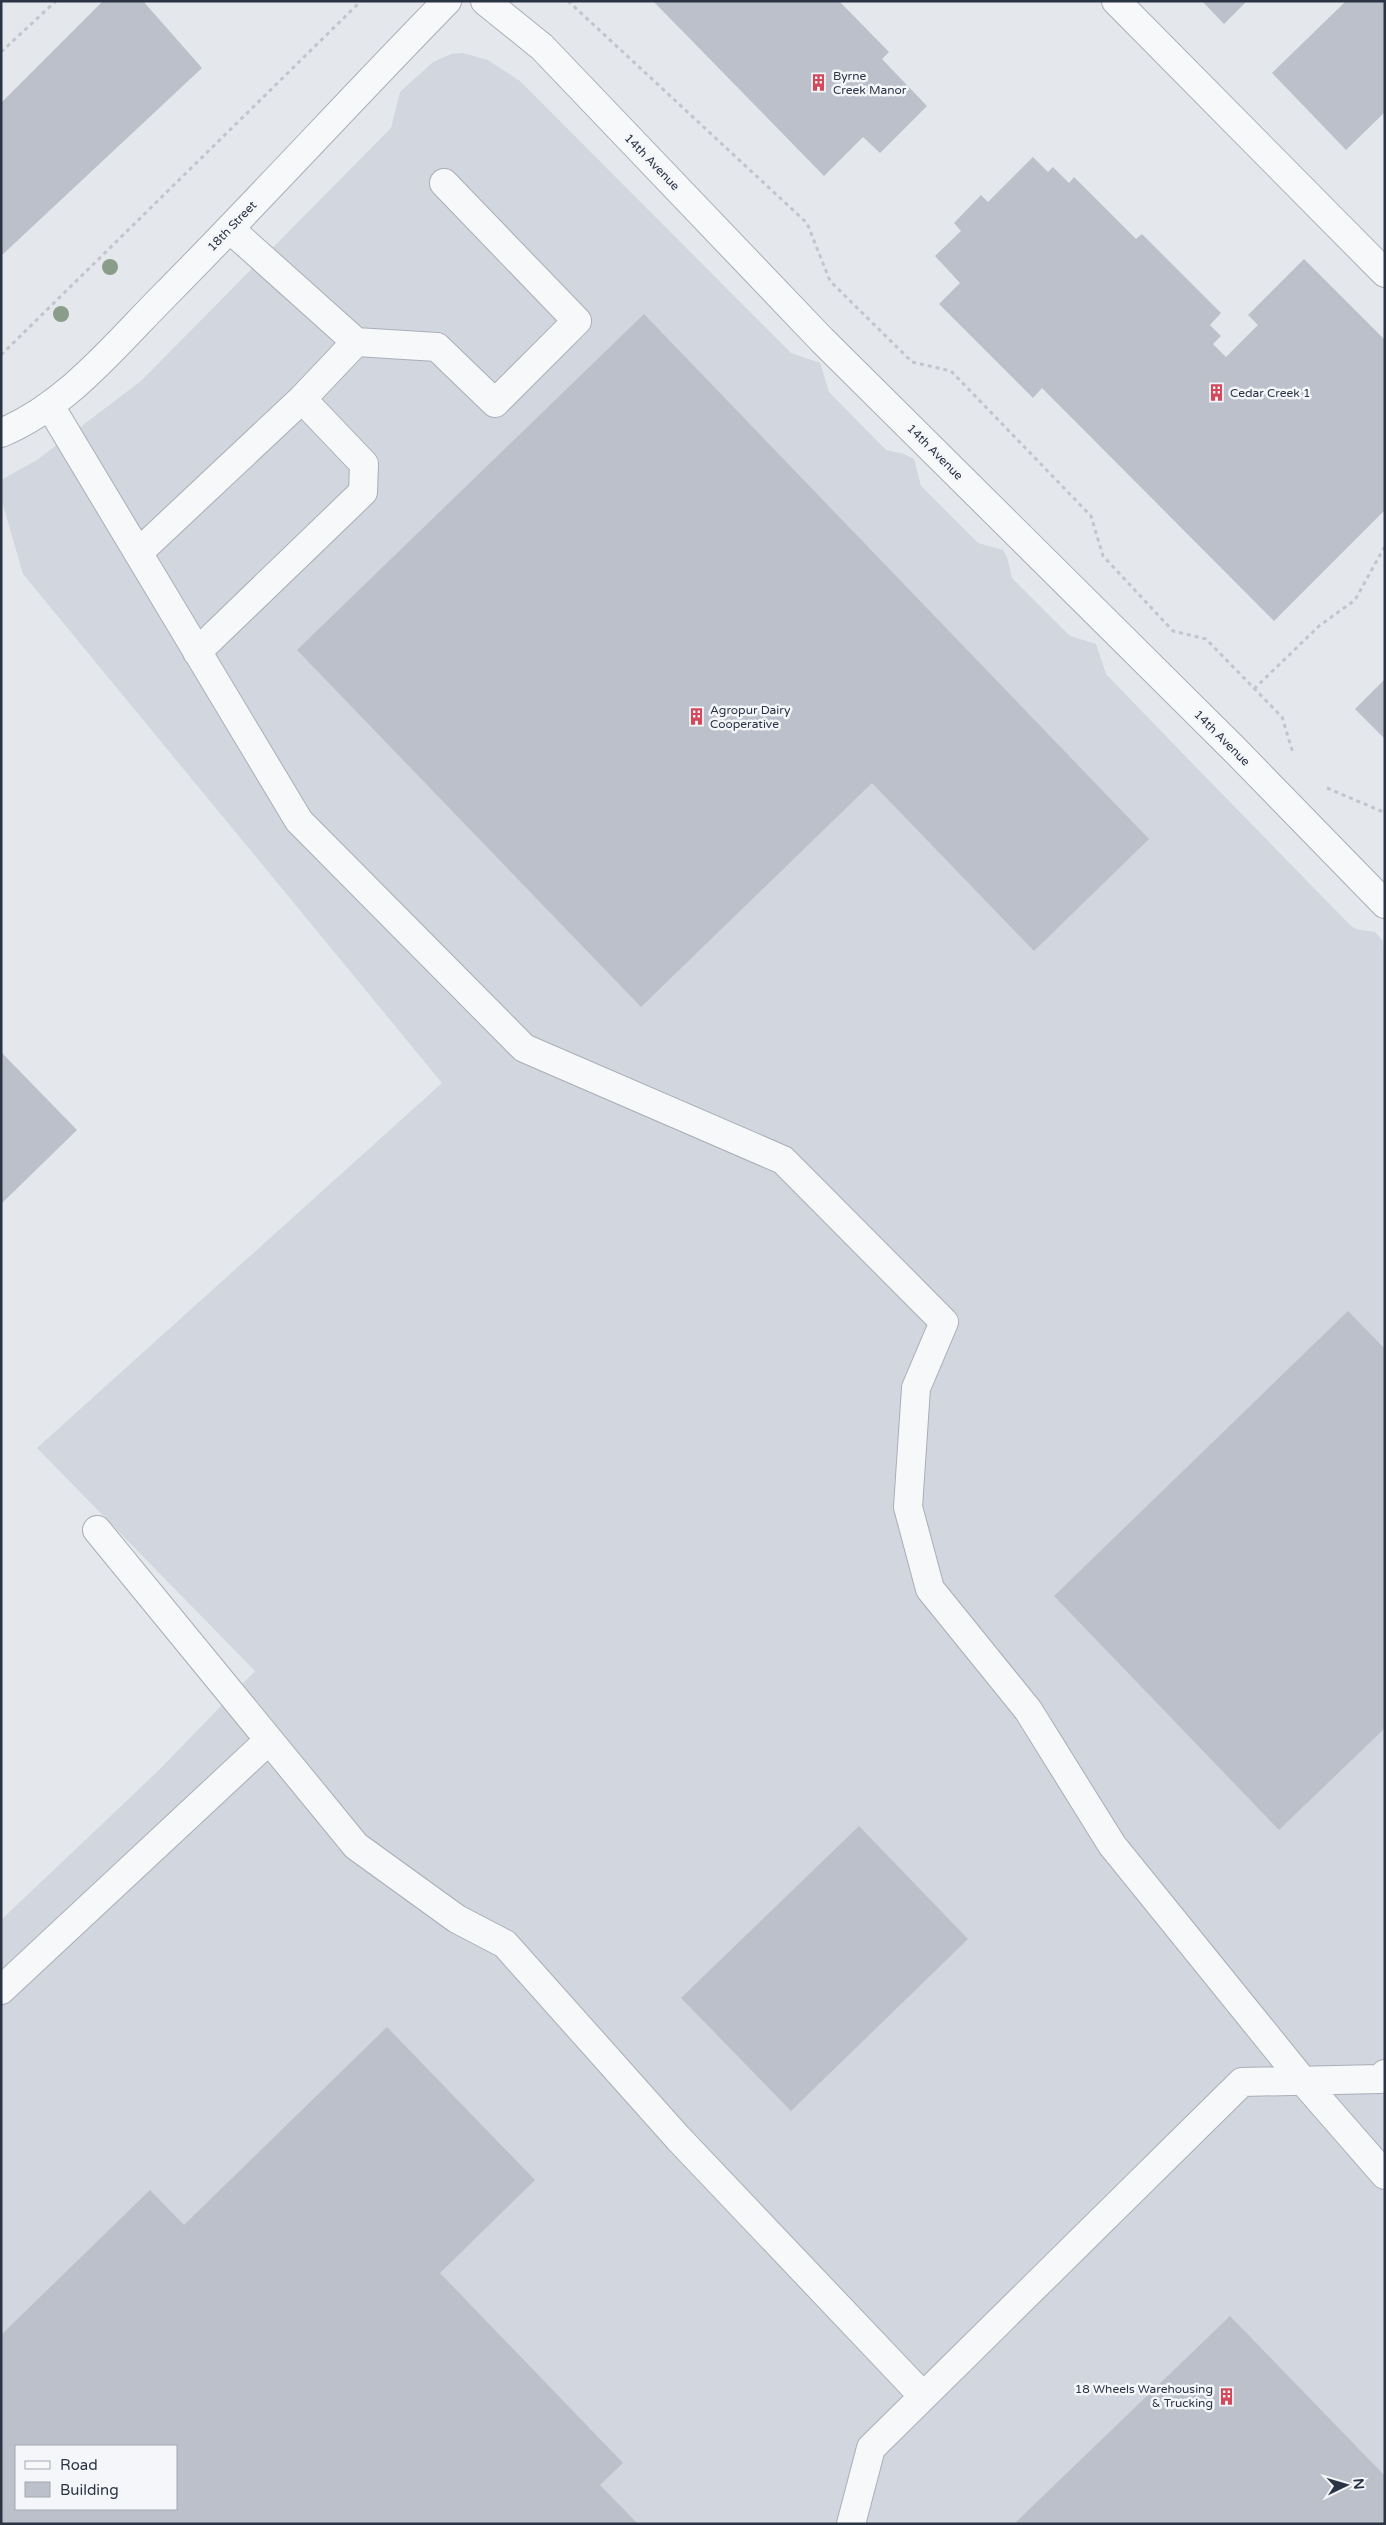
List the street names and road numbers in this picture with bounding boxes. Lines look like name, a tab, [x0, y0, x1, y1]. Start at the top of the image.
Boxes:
street label: 14th Avenue	[622, 131, 683, 193]
street label: 18th Street	[205, 198, 260, 254]
street label: 14th Avenue	[904, 421, 966, 483]
street label: 14th Avenue	[1191, 707, 1253, 769]

